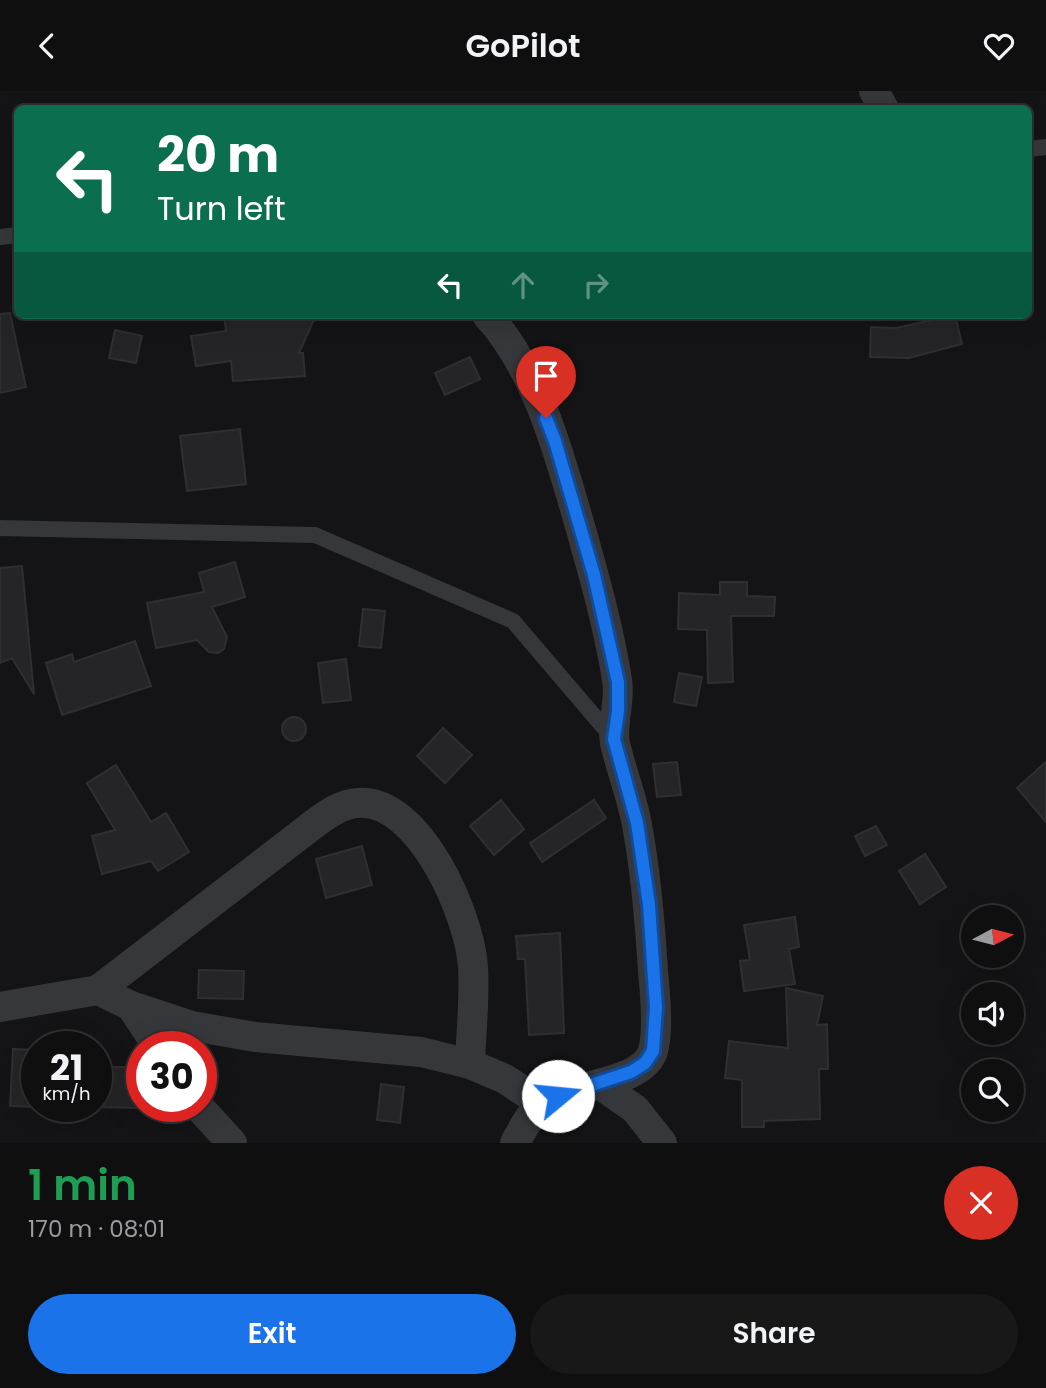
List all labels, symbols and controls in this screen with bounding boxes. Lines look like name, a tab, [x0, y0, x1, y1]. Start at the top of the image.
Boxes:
text: GoPilot	[465, 23, 581, 68]
icon: back	[28, 27, 66, 65]
icon: heart	[980, 27, 1018, 65]
text: 20 m	[157, 121, 279, 189]
icon: left	[42, 133, 133, 224]
text: Turn left	[157, 186, 286, 231]
icon: left	[431, 266, 469, 304]
icon: ahead	[504, 266, 542, 304]
icon: right	[577, 266, 615, 304]
pin	[516, 346, 576, 418]
icon: arrive	[527, 357, 565, 395]
north arrow	[961, 905, 1024, 968]
map controls	[961, 905, 1024, 1122]
button: sound	[961, 982, 1024, 1045]
speed limit sign: 30	[126, 1031, 217, 1122]
text: 21	[50, 1043, 83, 1092]
position arrow	[521, 1059, 595, 1133]
button: search	[961, 1059, 1024, 1122]
text: km/h	[43, 1081, 90, 1106]
text: 1 min	[28, 1156, 137, 1215]
button: close	[944, 1166, 1018, 1240]
text: 170 m · 08:01	[28, 1213, 165, 1245]
button: Exit	[28, 1294, 516, 1374]
button: Share	[530, 1294, 1018, 1374]

